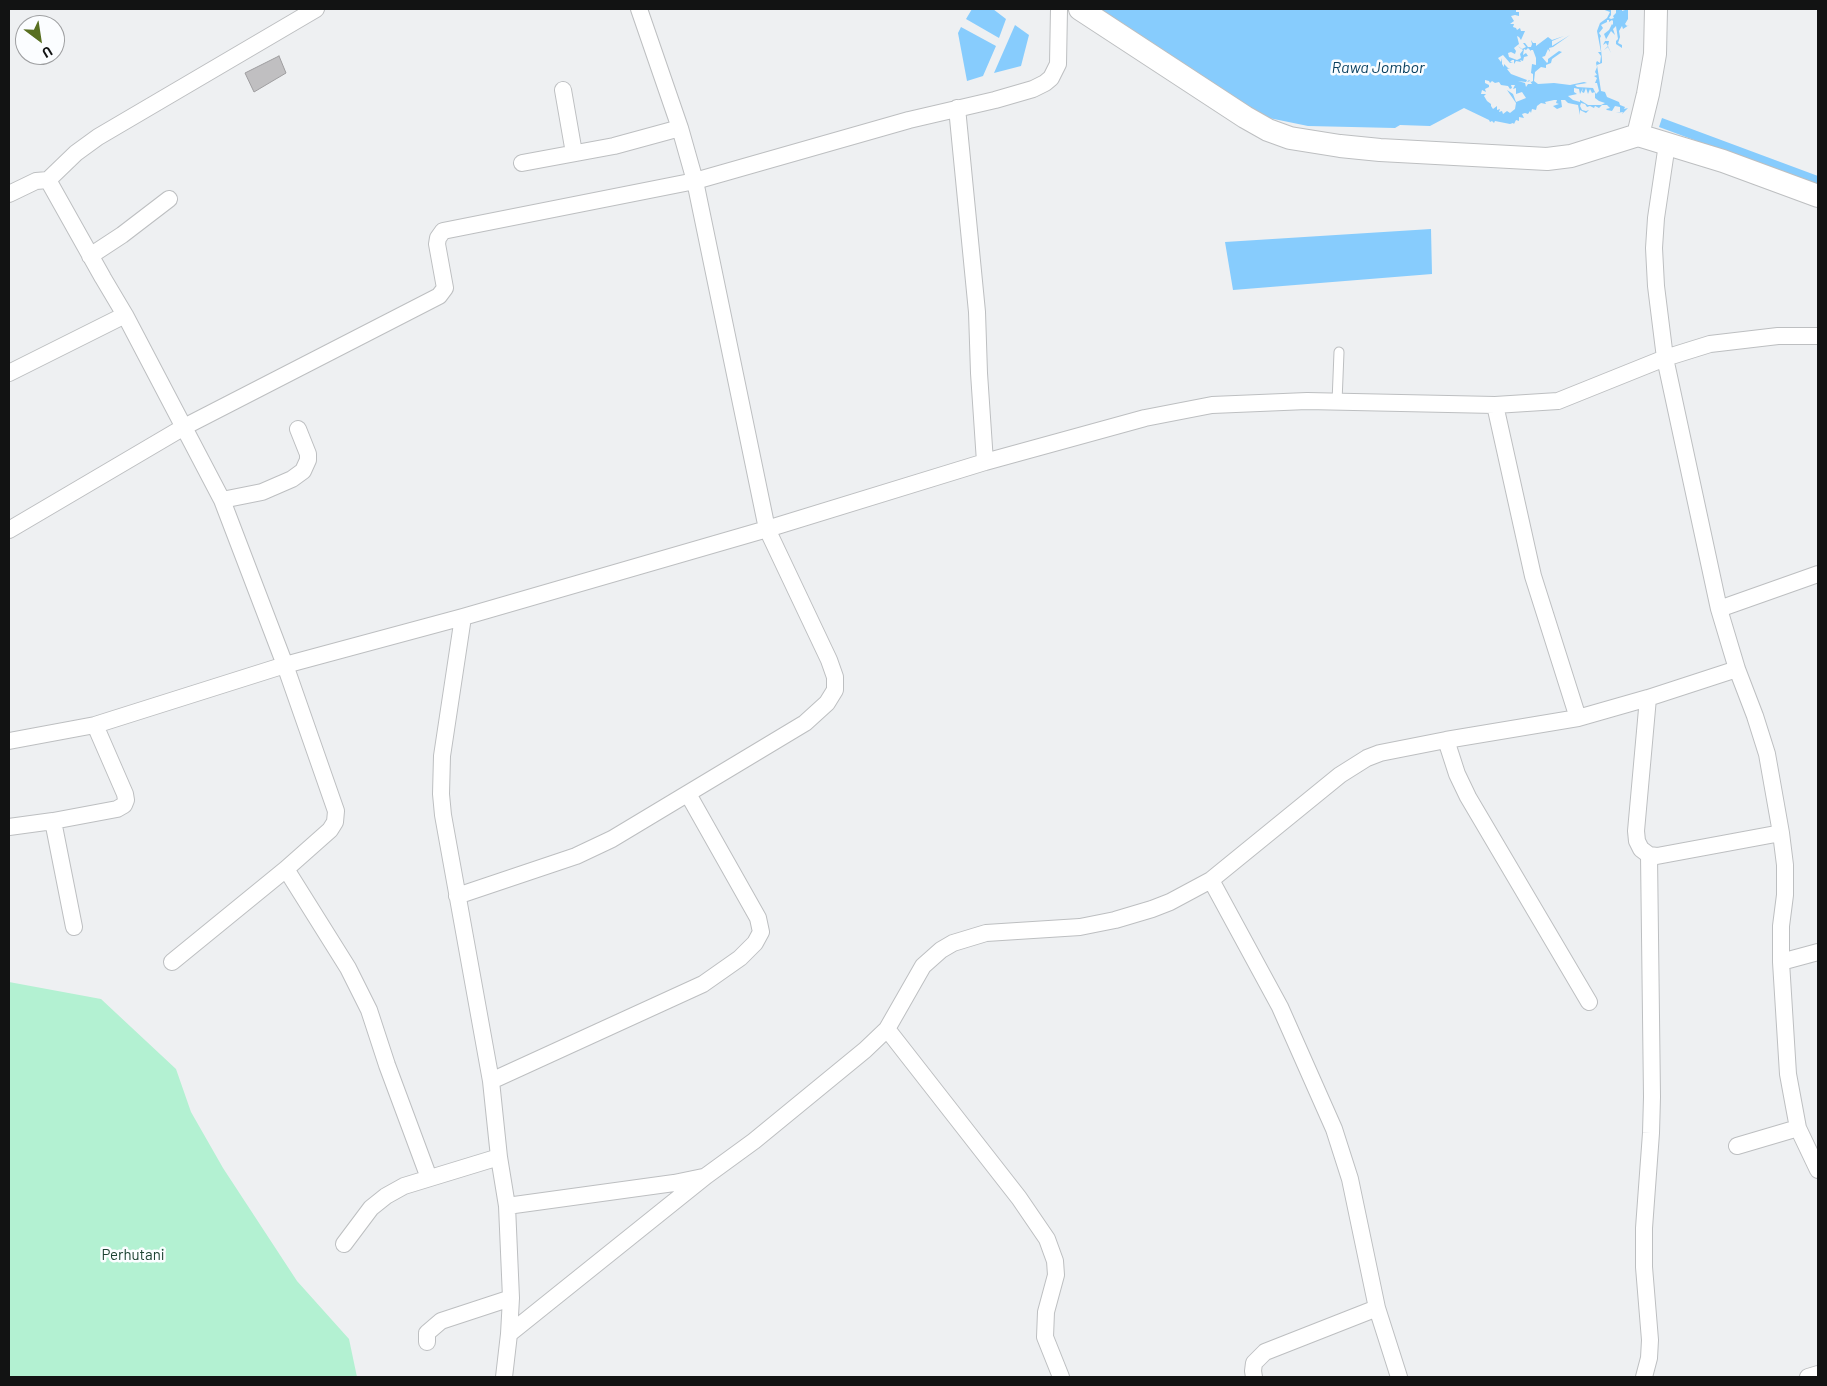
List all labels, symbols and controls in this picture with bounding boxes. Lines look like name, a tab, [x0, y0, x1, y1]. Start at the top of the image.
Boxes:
north arrow	[15, 15, 65, 65]
text: U	[39, 43, 56, 62]
water label: Rawa Jombor	[1331, 58, 1425, 78]
park label: Perhutani	[101, 1246, 165, 1264]

